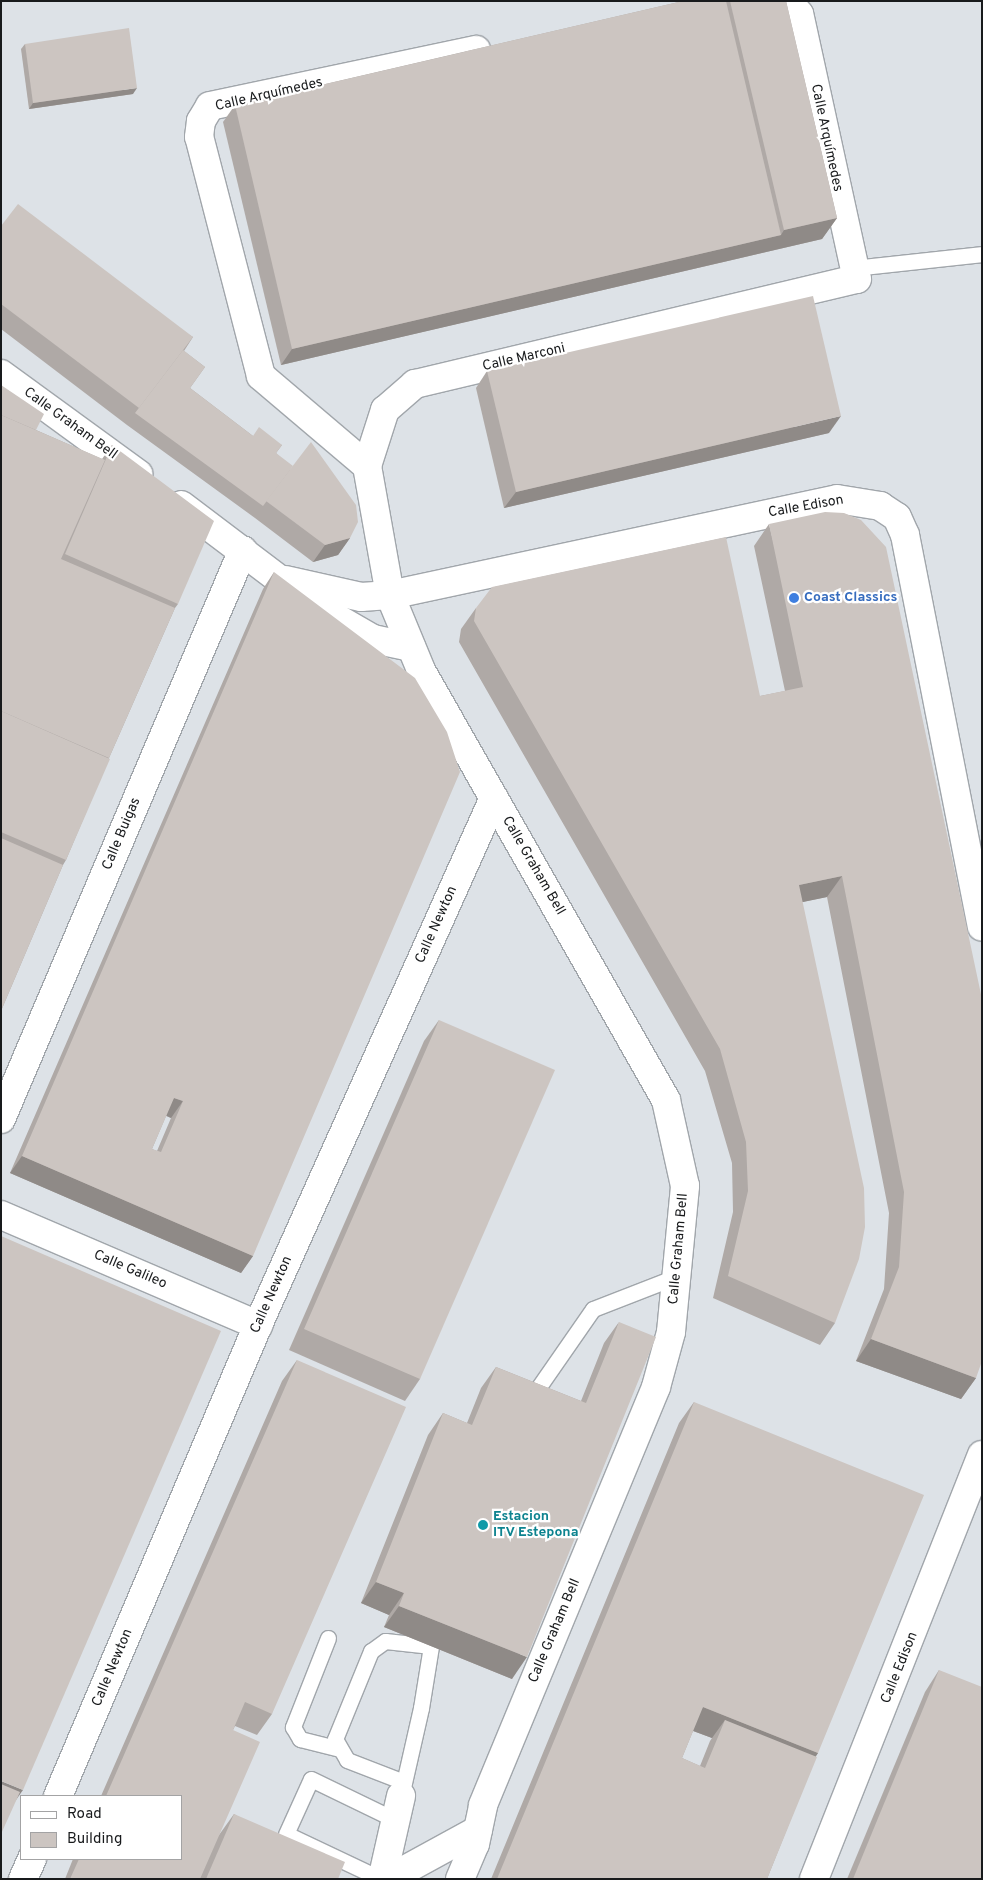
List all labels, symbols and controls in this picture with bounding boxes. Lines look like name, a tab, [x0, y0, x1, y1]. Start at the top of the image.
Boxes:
street label: Calle Arquímedes	[213, 74, 325, 116]
street label: Calle Arquímedes	[806, 82, 846, 194]
street label: Calle Marconi	[481, 340, 567, 376]
street label: Calle Graham Bell	[20, 384, 120, 464]
street label: Calle Edison	[767, 492, 845, 522]
place label: Coast Classics	[804, 590, 897, 606]
marker: Coast Classics	[788, 592, 800, 604]
street label: Calle Buigas	[99, 795, 145, 873]
street label: Calle Graham Bell	[498, 813, 568, 919]
street label: Calle Newton	[412, 884, 462, 966]
street label: Calle Graham Bell	[666, 1193, 692, 1305]
street label: Calle Galileo	[91, 1247, 169, 1293]
street label: Calle Newton	[247, 1254, 297, 1336]
place label: Estacion ITV Estepona	[493, 1509, 579, 1541]
marker: Estacion ITV Estepona	[477, 1519, 489, 1531]
street label: Calle Graham Bell	[525, 1576, 585, 1686]
street label: Calle Newton	[89, 1627, 137, 1709]
street label: Calle Edison	[878, 1630, 922, 1706]
legend	[20, 1795, 182, 1860]
text: Road	[67, 1805, 102, 1824]
text: Building	[67, 1830, 122, 1849]

